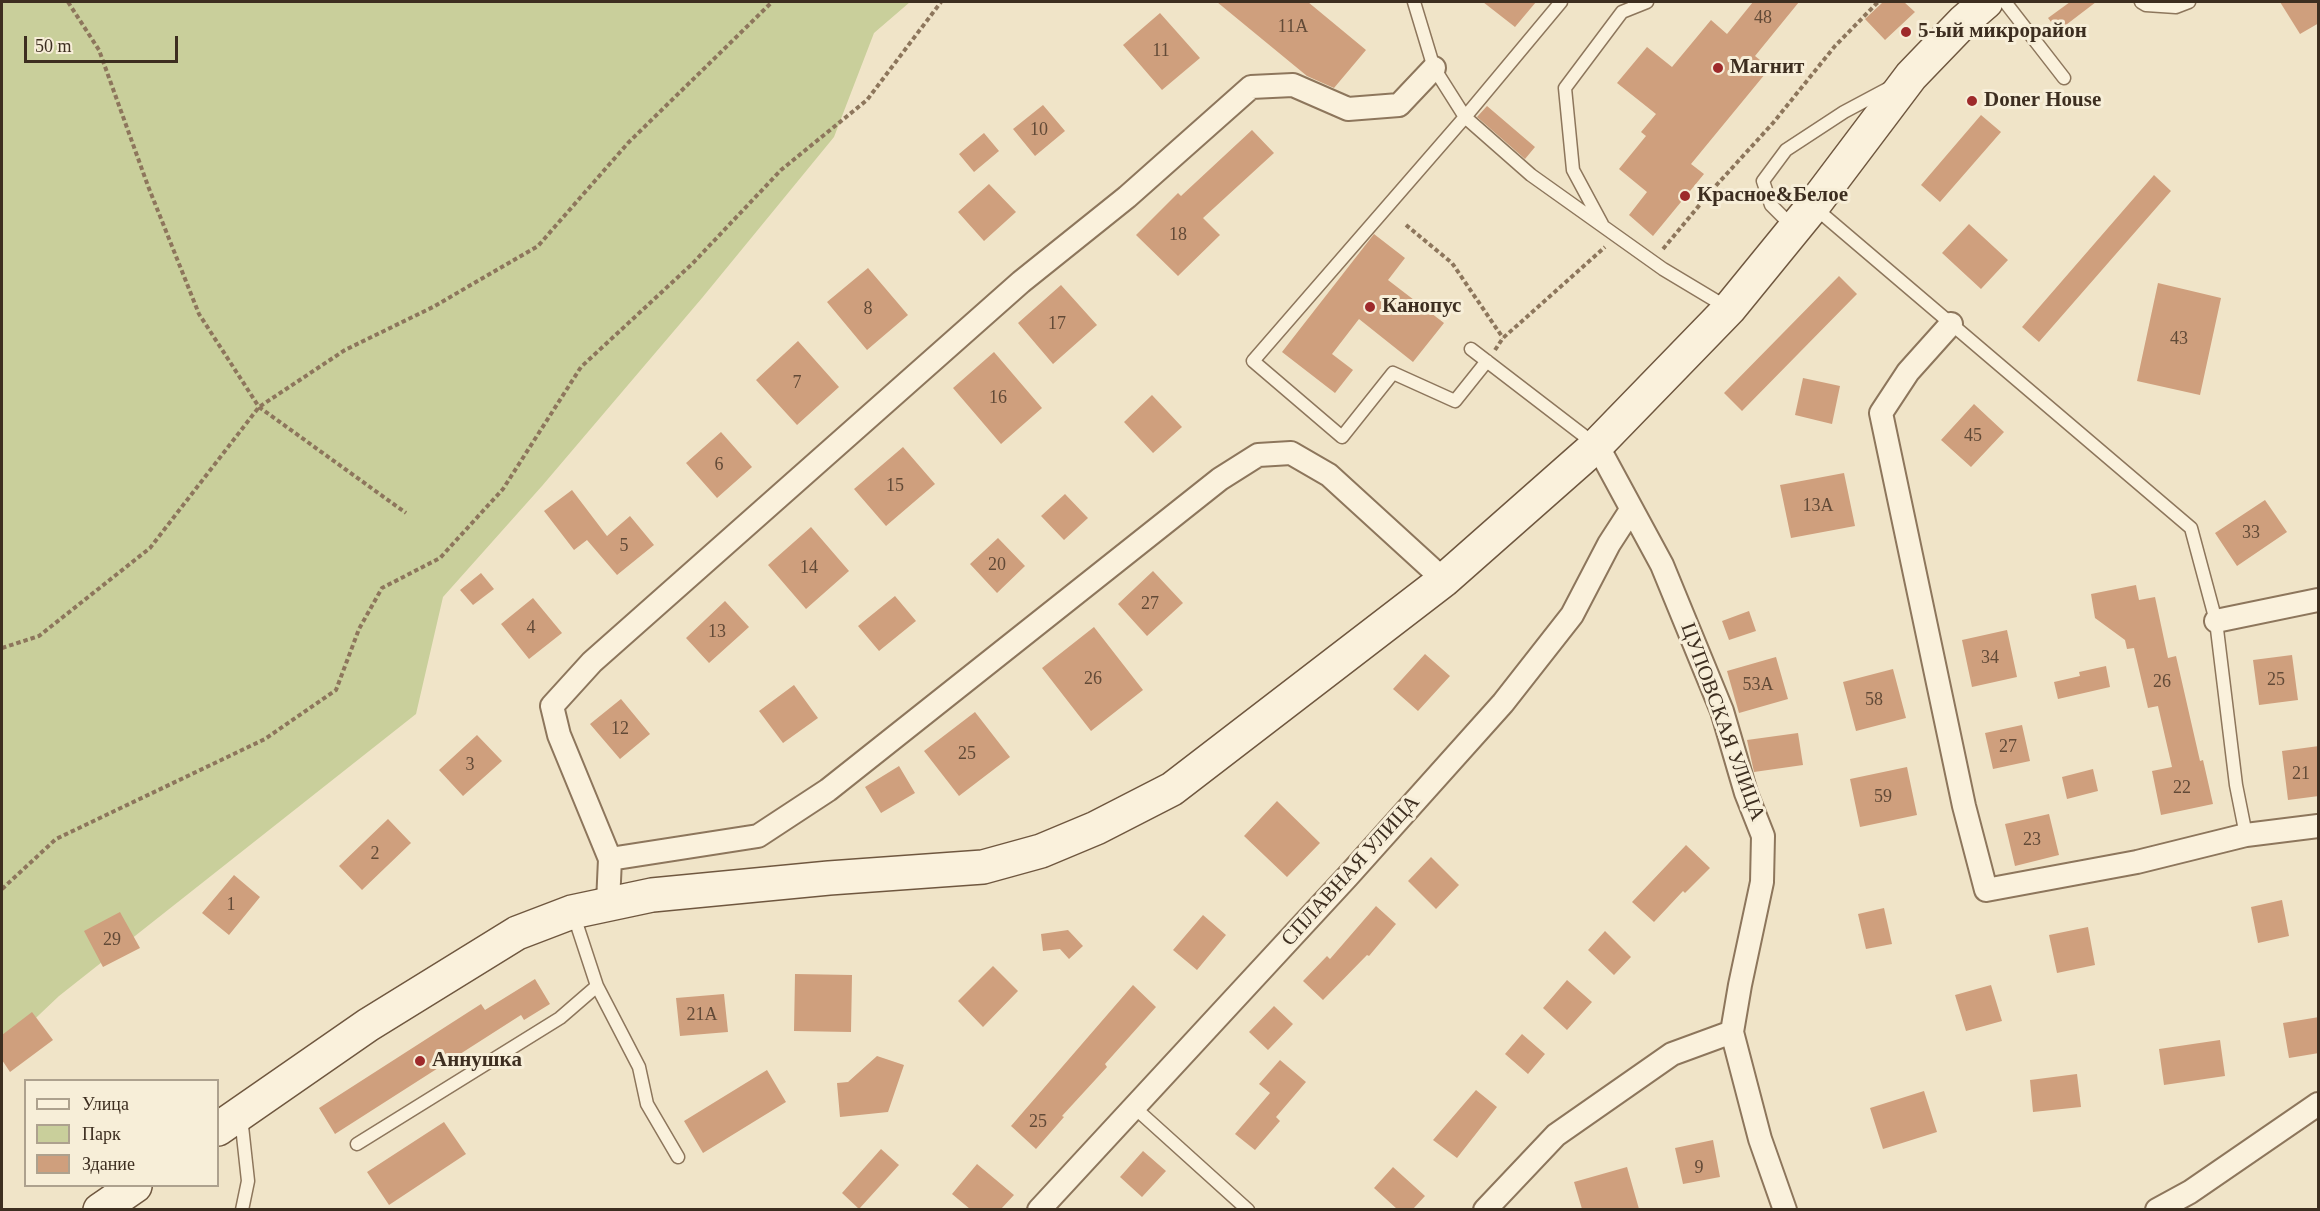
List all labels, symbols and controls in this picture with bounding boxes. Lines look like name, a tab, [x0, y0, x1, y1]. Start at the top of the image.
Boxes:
house number: 48	[1754, 7, 1772, 29]
house number: 11А	[1278, 16, 1308, 38]
place label: 5-ый микрорайон	[1918, 19, 2087, 45]
scale bar	[27, 24, 182, 62]
marker: 5-ый микрорайон	[1899, 25, 1913, 39]
text: 50 m	[35, 36, 72, 56]
house number: 11	[1152, 40, 1170, 62]
place label: Магнит	[1730, 55, 1804, 81]
marker: Магнит	[1711, 61, 1725, 75]
place label: Doner House	[1984, 88, 2101, 114]
marker: Doner House	[1965, 94, 1979, 108]
house number: 10	[1030, 119, 1048, 141]
place label: Красное&Белое	[1697, 183, 1848, 209]
marker: Красное&Белое	[1678, 189, 1692, 203]
house number: 18	[1169, 224, 1187, 246]
place label: Канопус	[1382, 294, 1461, 320]
house number: 8	[864, 298, 872, 320]
marker: Канопус	[1363, 300, 1377, 314]
house number: 17	[1048, 313, 1066, 335]
house number: 43	[2170, 328, 2188, 350]
house number: 7	[792, 372, 802, 394]
house number: 16	[989, 387, 1007, 409]
house number: 45	[1964, 425, 1982, 447]
house number: 6	[714, 454, 724, 476]
house number: 15	[886, 475, 904, 497]
house number: 13А	[1803, 495, 1833, 517]
house number: 33	[2242, 522, 2260, 544]
house number: 5	[620, 535, 628, 557]
house number: 20	[988, 554, 1006, 576]
house number: 14	[800, 557, 818, 579]
house number: 27	[1141, 593, 1159, 615]
house number: 4	[526, 617, 536, 639]
street label: ЦУПОВСКАЯ УЛИЦА	[1674, 619, 1770, 825]
house number: 13	[708, 621, 726, 643]
house number: 34	[1981, 647, 1999, 669]
house number: 26	[1084, 668, 1102, 690]
house number: 25	[2267, 669, 2285, 691]
house number: 26	[2153, 671, 2171, 693]
house number: 53А	[1743, 674, 1773, 696]
house number: 58	[1865, 689, 1883, 711]
house number: 12	[611, 718, 629, 740]
house number: 27	[1999, 736, 2017, 758]
house number: 25	[958, 743, 976, 765]
house number: 3	[466, 754, 474, 776]
house number: 21	[2292, 763, 2310, 785]
house number: 22	[2173, 777, 2191, 799]
house number: 59	[1874, 786, 1892, 808]
street label: СПЛАВНАЯ УЛИЦА	[1277, 790, 1425, 952]
house number: 23	[2023, 829, 2041, 851]
house number: 2	[370, 843, 380, 865]
house number: 1	[226, 894, 236, 916]
house number: 29	[103, 929, 121, 951]
house number: 21А	[687, 1004, 717, 1026]
place label: Аннушка	[432, 1048, 522, 1074]
marker: Аннушка	[413, 1054, 427, 1068]
legend	[24, 1079, 219, 1187]
text: Улица	[82, 1094, 129, 1114]
house number: 25	[1029, 1111, 1047, 1133]
text: Парк	[82, 1124, 121, 1144]
text: Здание	[82, 1154, 135, 1174]
house number: 9	[1694, 1157, 1704, 1179]

